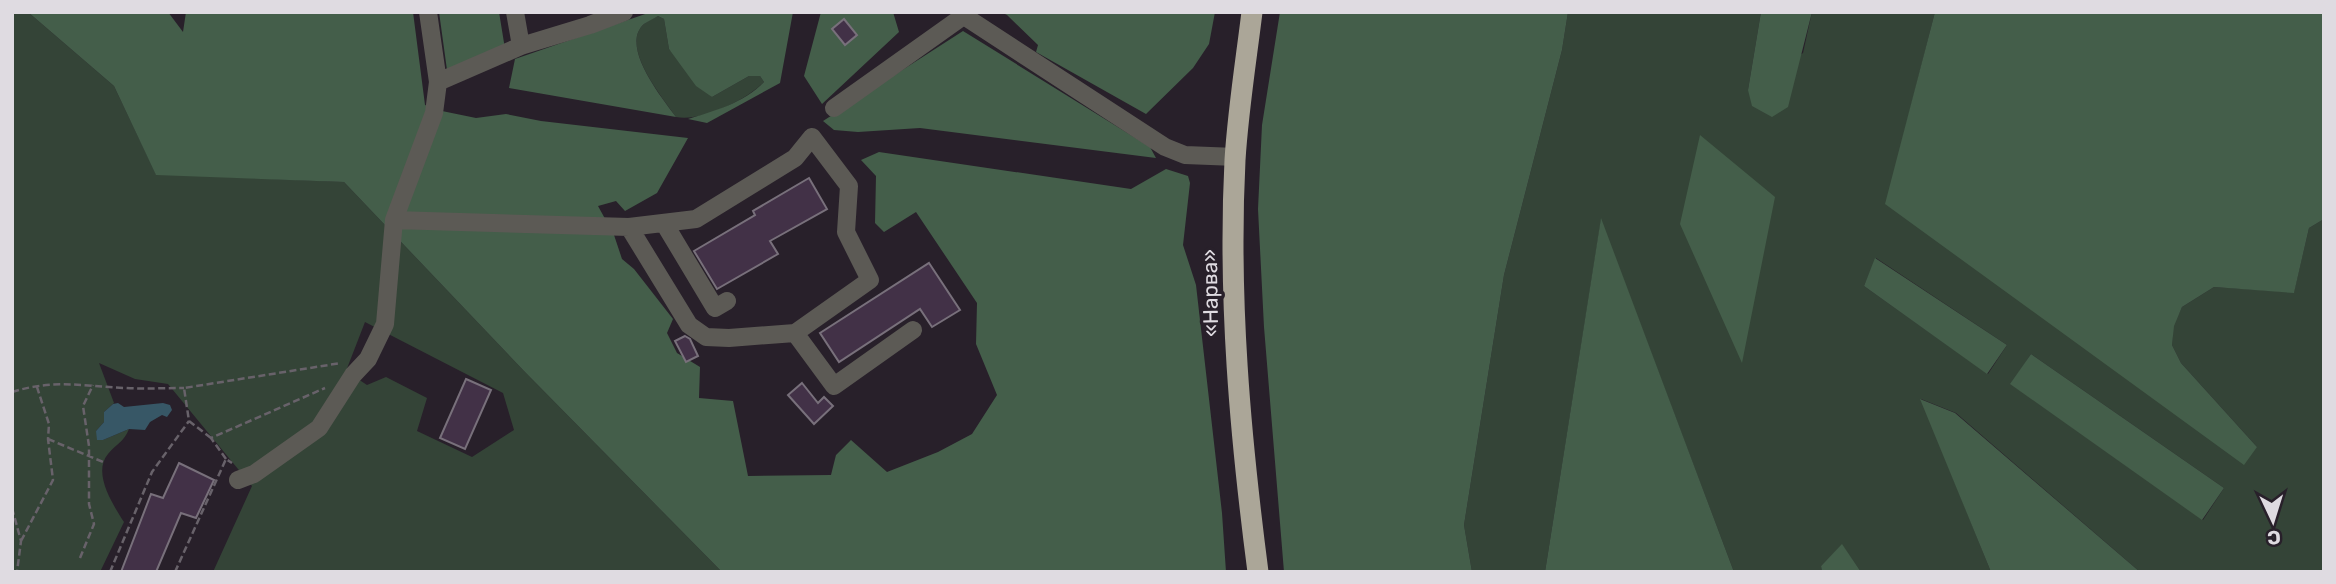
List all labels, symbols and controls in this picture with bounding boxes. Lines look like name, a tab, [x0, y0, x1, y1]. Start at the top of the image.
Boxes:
street label: «Нарва»	[1197, 249, 1223, 337]
north arrow	[2238, 486, 2308, 556]
text: С	[2267, 526, 2282, 549]

